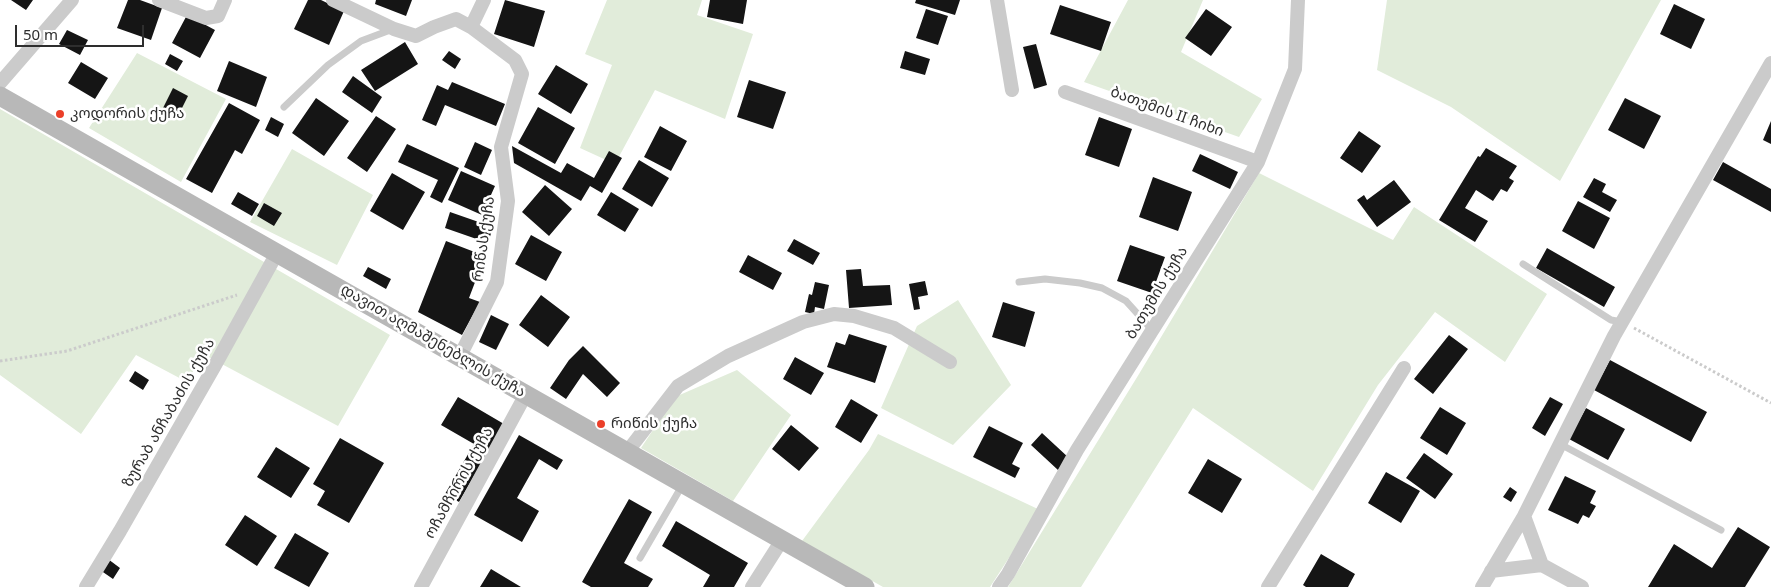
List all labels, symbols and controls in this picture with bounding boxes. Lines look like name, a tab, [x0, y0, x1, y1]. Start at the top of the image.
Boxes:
scale bar	[18, 15, 146, 47]
text: 50 m	[23, 24, 58, 44]
street label: ბათუმის II ჩიხი	[1108, 83, 1226, 141]
place label: კოდორის ქუჩა	[70, 105, 184, 123]
marker: კოდორის ქუჩა	[54, 108, 66, 120]
street label: რიწას ქუჩა	[469, 195, 499, 283]
street label: ბათუმის ქუჩა	[1122, 243, 1192, 343]
street label: დავით აღმაშენებლის ქუჩა	[337, 281, 529, 401]
street label: ზურაბ ანჩაბაძის ქუჩა	[119, 335, 219, 491]
place label: რიწის ქუჩა	[611, 415, 697, 433]
marker: რიწის ქუჩა	[595, 418, 607, 430]
street label: ოჩამჩირის ქუჩა	[421, 424, 497, 542]

